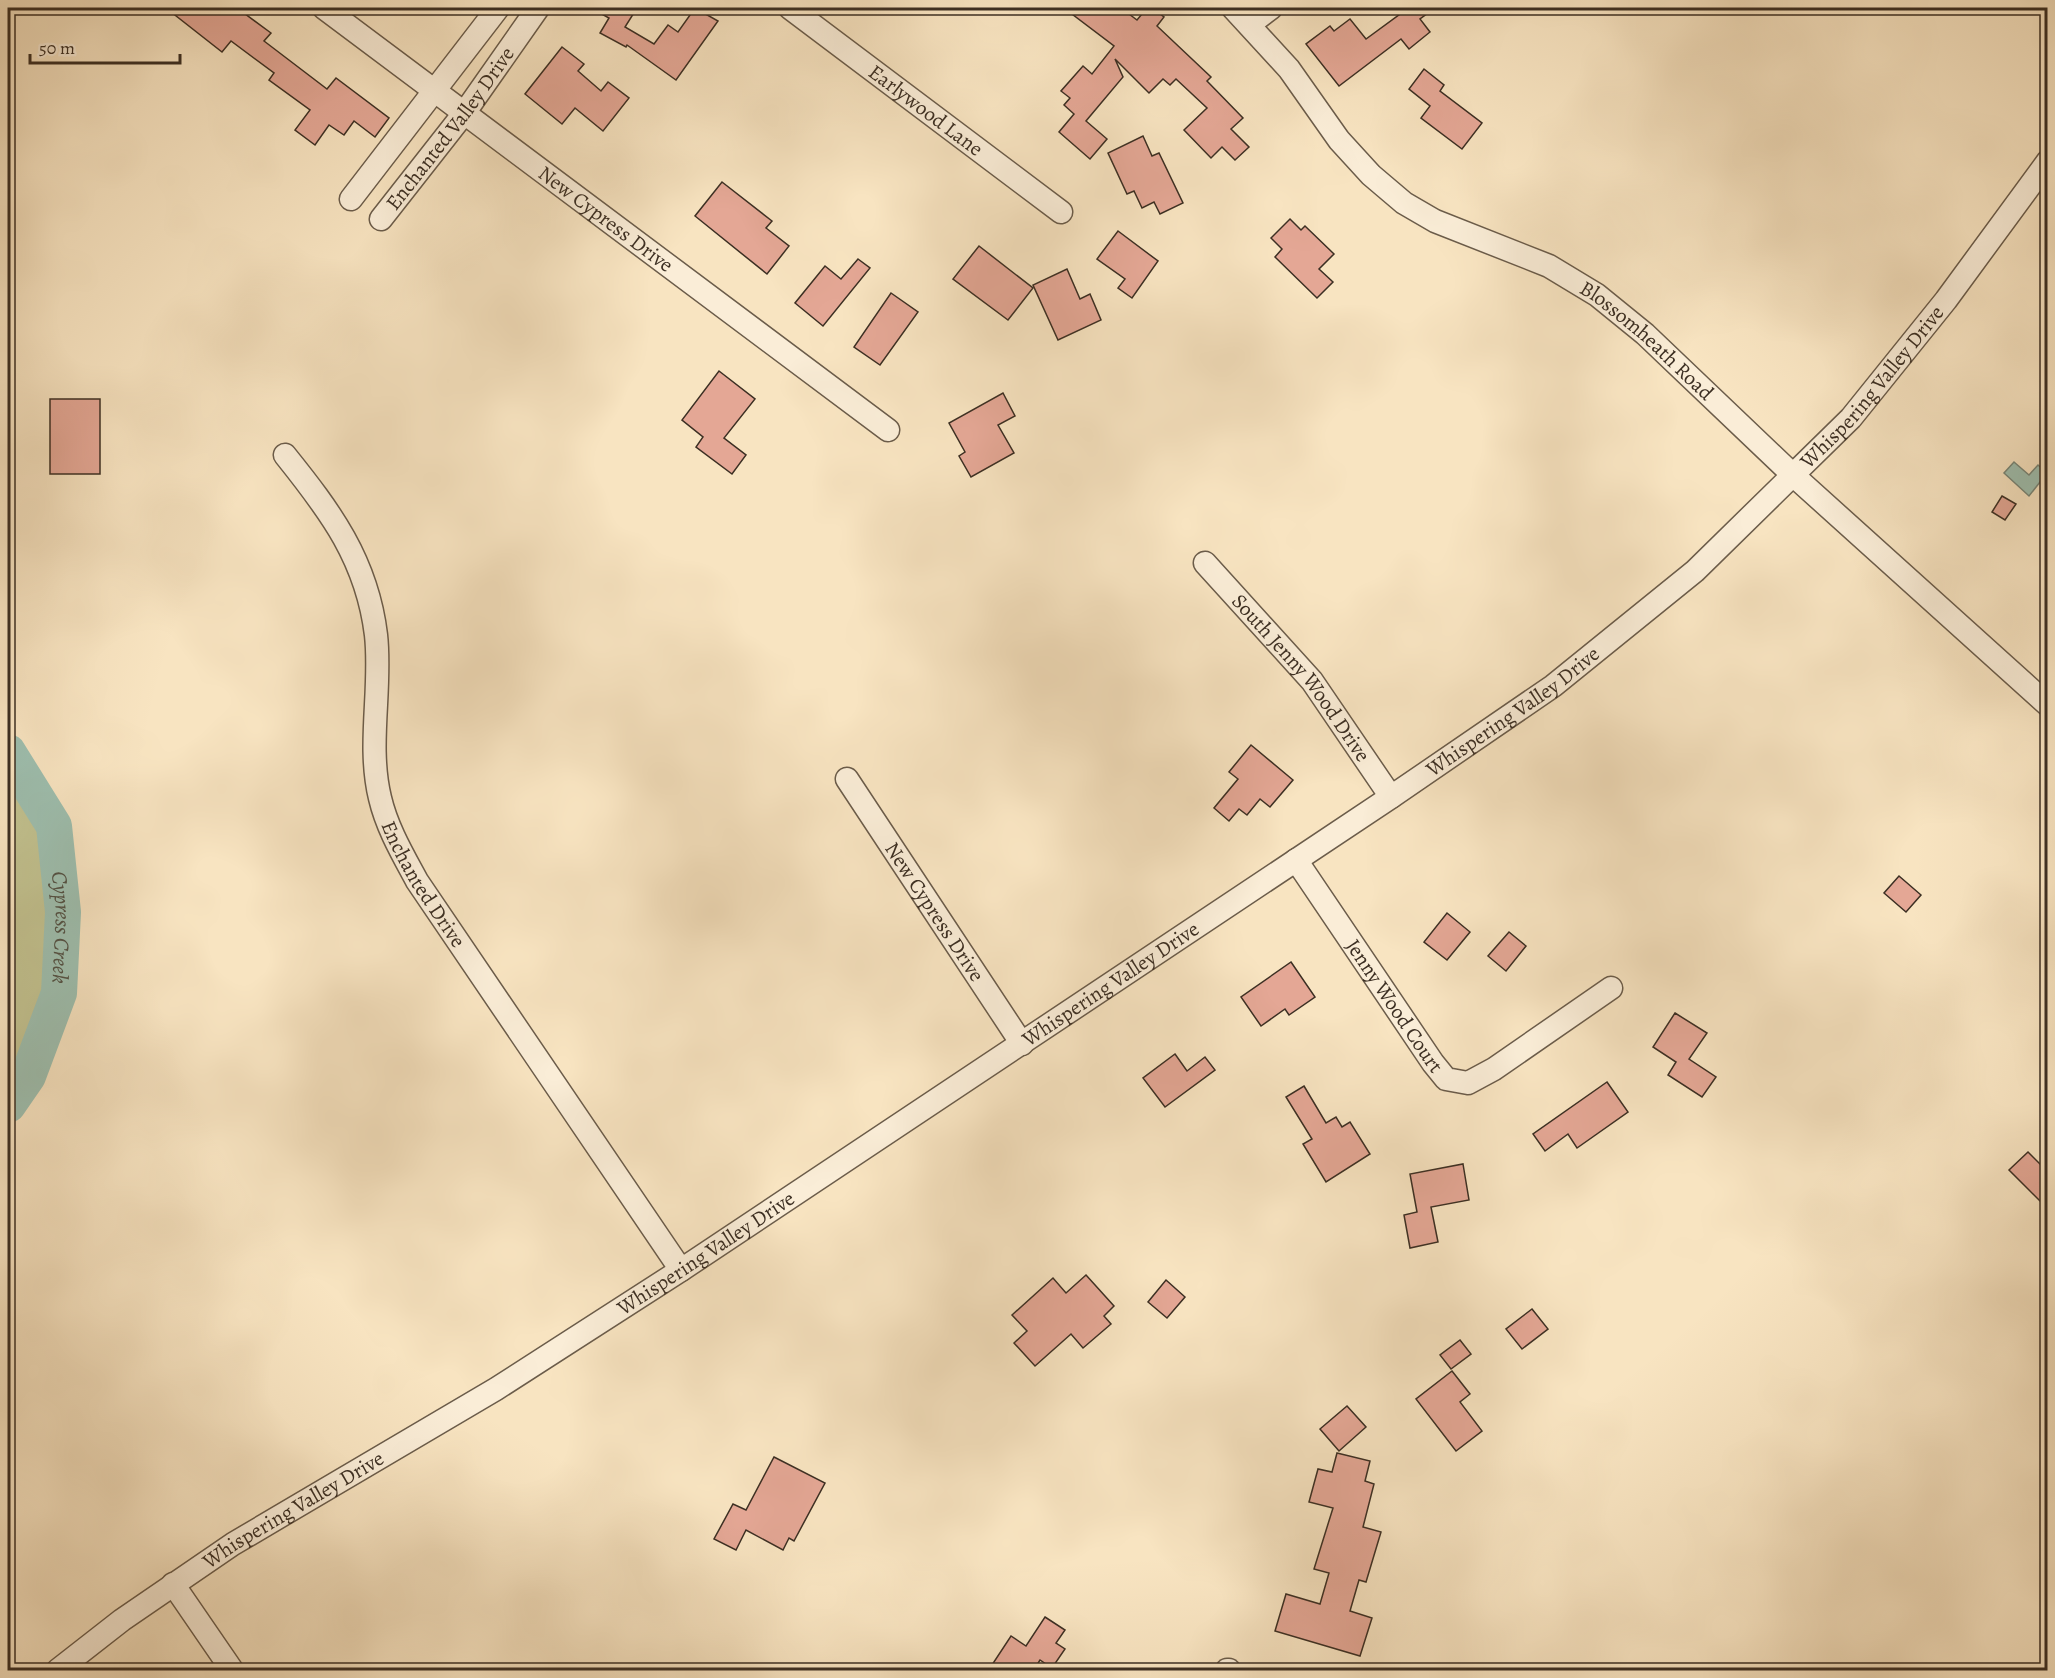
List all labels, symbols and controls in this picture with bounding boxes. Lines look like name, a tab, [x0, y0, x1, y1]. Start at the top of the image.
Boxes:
scale bar	[30, 27, 180, 65]
text: 50 m	[39, 36, 75, 60]
street label: Enchanted Valley Drive	[379, 41, 521, 216]
street label: Earlywood Lane	[863, 58, 989, 163]
street label: New Cypress Drive	[533, 159, 679, 279]
street label: Blossomheath Road	[1575, 274, 1720, 407]
street label: Whispering Valley Drive	[1793, 300, 1950, 475]
street label: South Jenny Wood Drive	[1225, 588, 1377, 767]
street label: Whispering Valley Drive	[1420, 640, 1605, 783]
street label: Enchanted Drive	[374, 816, 472, 953]
street label: New Cypress Drive	[878, 836, 991, 987]
water label: Cypress Creek	[44, 870, 78, 985]
street label: Whispering Valley Drive	[1016, 915, 1204, 1054]
street label: Jenny Wood Court	[1339, 934, 1450, 1079]
street label: Whispering Valley Drive	[611, 1184, 800, 1322]
street label: Whispering Valley Drive	[196, 1444, 389, 1575]

